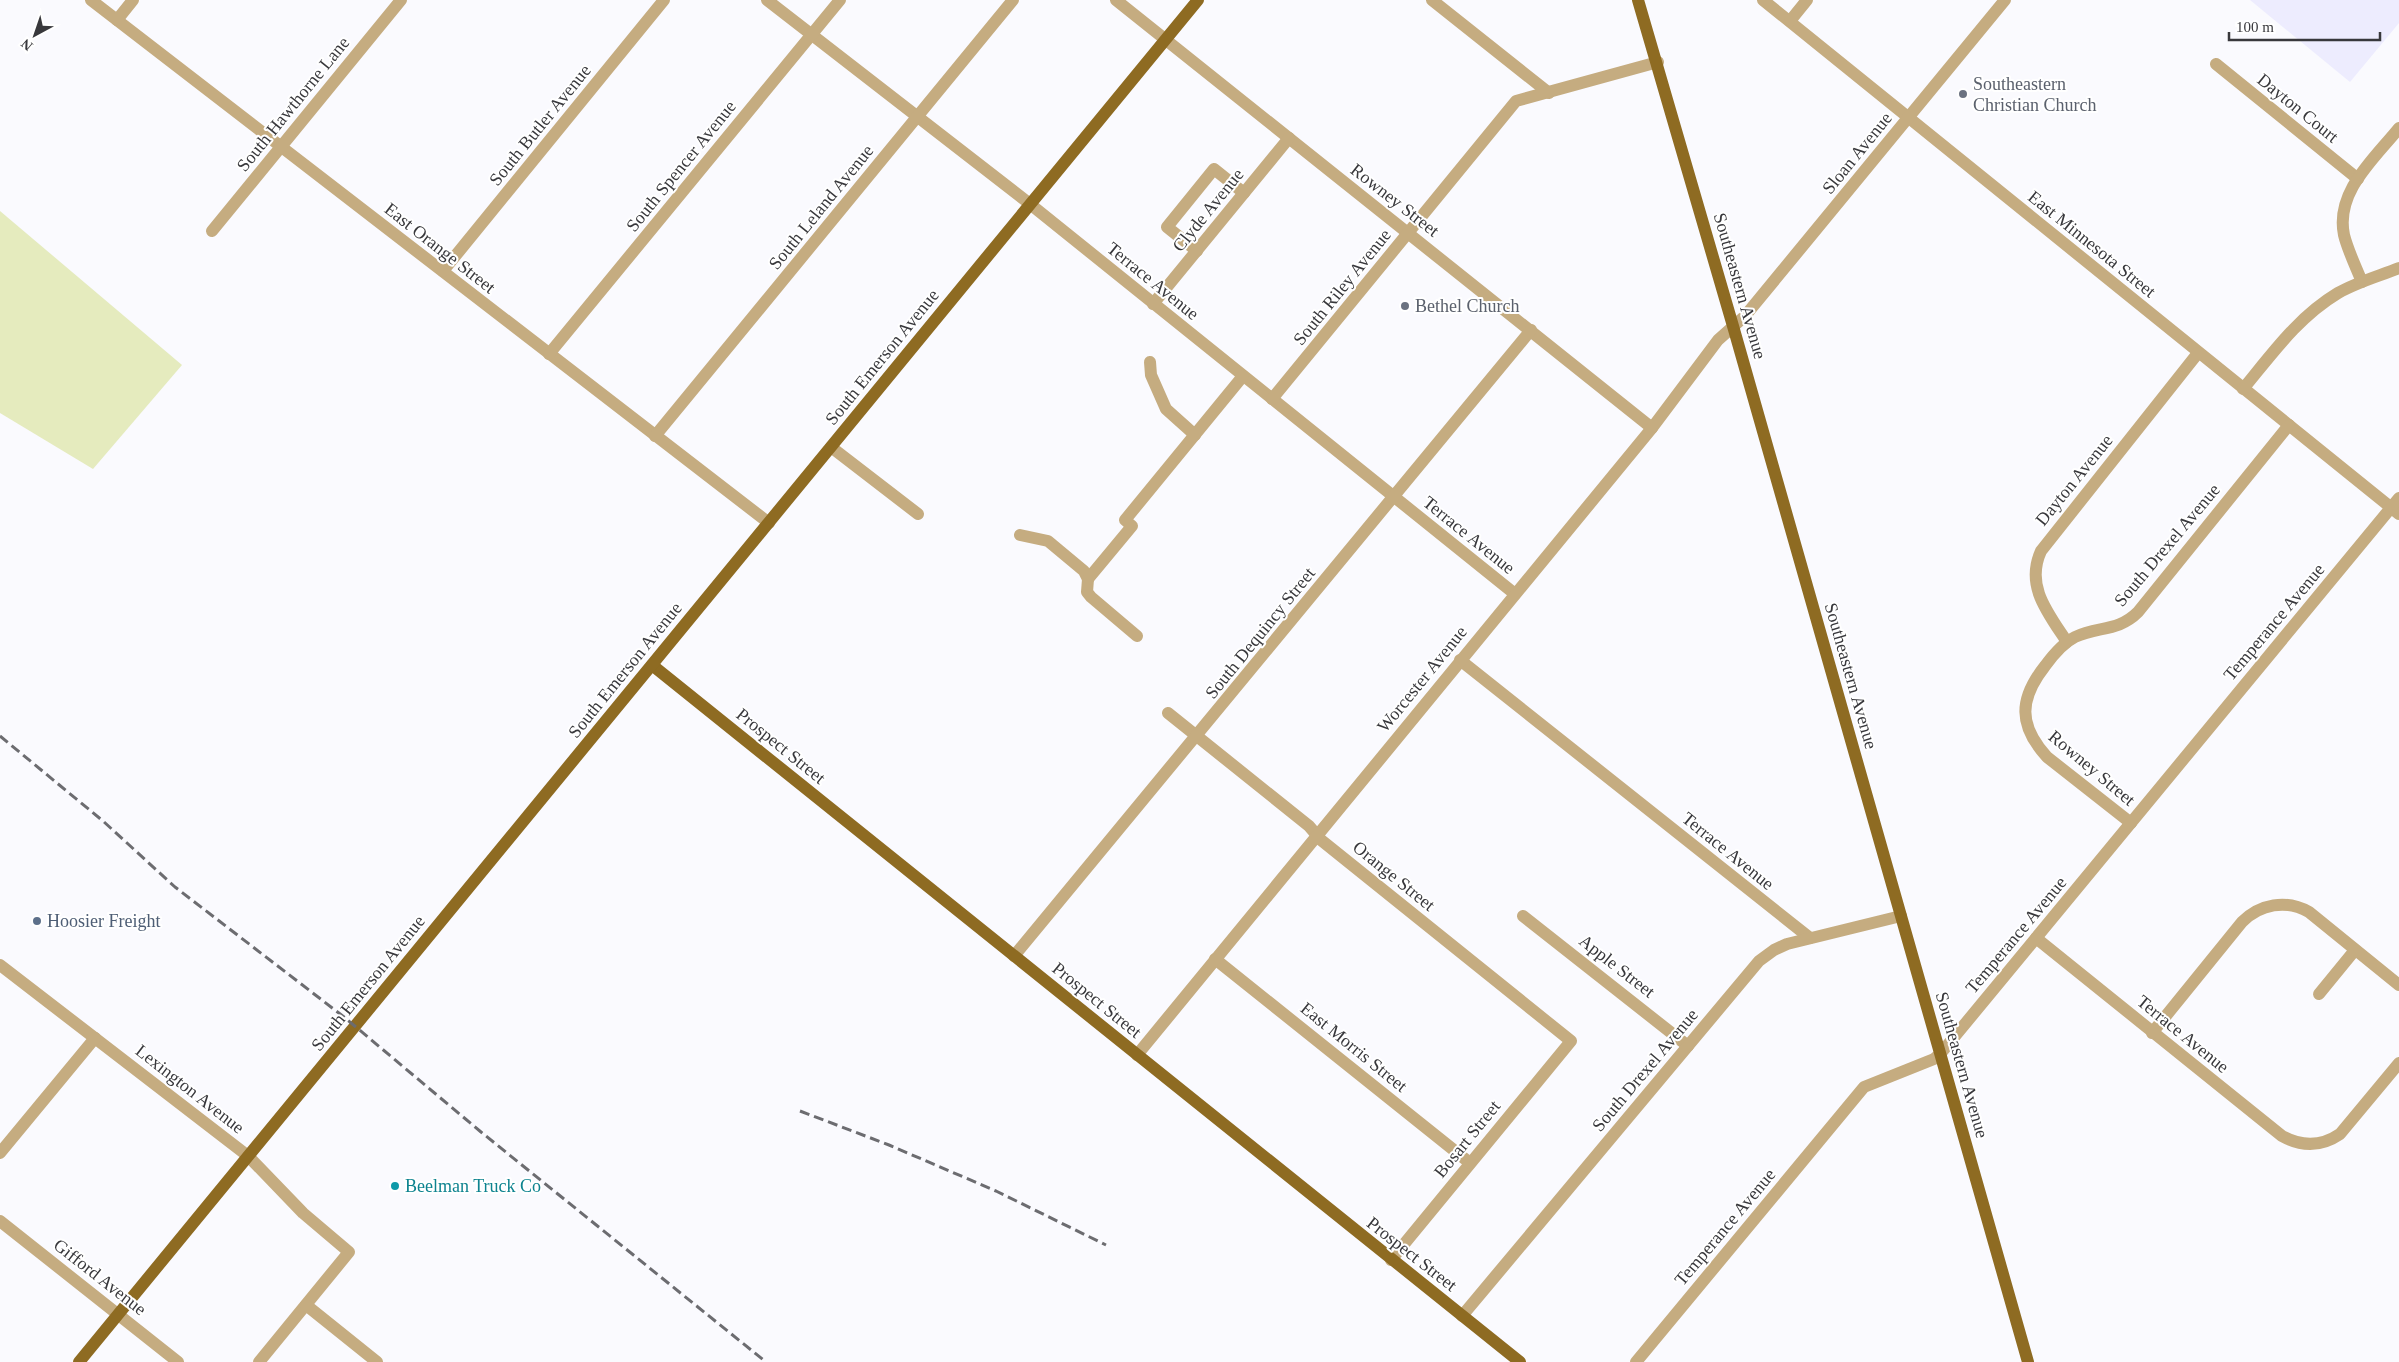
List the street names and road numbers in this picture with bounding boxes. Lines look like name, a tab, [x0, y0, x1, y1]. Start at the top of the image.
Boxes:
street label: South Hawthorne Lane	[233, 33, 353, 175]
street label: South Butler Avenue	[485, 61, 595, 189]
street label: Dayton Court	[2253, 69, 2343, 147]
street label: South Spencer Avenue	[622, 97, 740, 235]
street label: Sloan Avenue	[1818, 108, 1896, 198]
street label: South Leland Avenue	[765, 141, 877, 273]
street label: Rowney Street	[1347, 159, 1443, 241]
street label: Clyde Avenue	[1168, 164, 1248, 256]
street label: East Minnesota Street	[2024, 187, 2160, 301]
street label: East Orange Street	[381, 199, 499, 297]
street label: Southeastern Avenue	[1710, 211, 1770, 361]
street label: South Riley Avenue	[1289, 225, 1395, 349]
street label: Terrace Avenue	[1103, 238, 1203, 324]
street label: South Emerson Avenue	[821, 285, 943, 429]
street label: Dayton Avenue	[2031, 431, 2117, 529]
street label: South Drexel Avenue	[2110, 480, 2224, 610]
street label: Terrace Avenue	[1419, 492, 1519, 578]
street label: Temperance Avenue	[2219, 560, 2329, 684]
street label: South Dequincy Street	[1201, 563, 1319, 703]
street label: South Emerson Avenue	[564, 598, 686, 742]
street label: Southeastern Avenue	[1821, 601, 1881, 751]
street label: Worcester Avenue	[1373, 622, 1471, 736]
street label: Prospect Street	[733, 704, 829, 788]
street label: Rowney Street	[2045, 726, 2139, 810]
street label: Terrace Avenue	[1678, 808, 1778, 894]
street label: Orange Street	[1349, 837, 1439, 915]
street label: Temperance Avenue	[1961, 873, 2071, 997]
street label: South Emerson Avenue	[307, 911, 429, 1055]
street label: Apple Street	[1575, 930, 1659, 1002]
street label: Prospect Street	[1049, 958, 1145, 1042]
street label: Southeastern Avenue	[1932, 990, 1992, 1140]
street label: Terrace Avenue	[2133, 991, 2233, 1077]
street label: East Morris Street	[1297, 998, 1411, 1096]
street label: South Drexel Avenue	[1588, 1005, 1702, 1135]
street label: Lexington Avenue	[132, 1040, 248, 1138]
street label: Bosart Street	[1430, 1096, 1504, 1182]
street label: Temperance Avenue	[1670, 1165, 1780, 1289]
street label: Prospect Street	[1363, 1213, 1461, 1295]
street label: Gifford Avenue	[50, 1235, 150, 1319]

